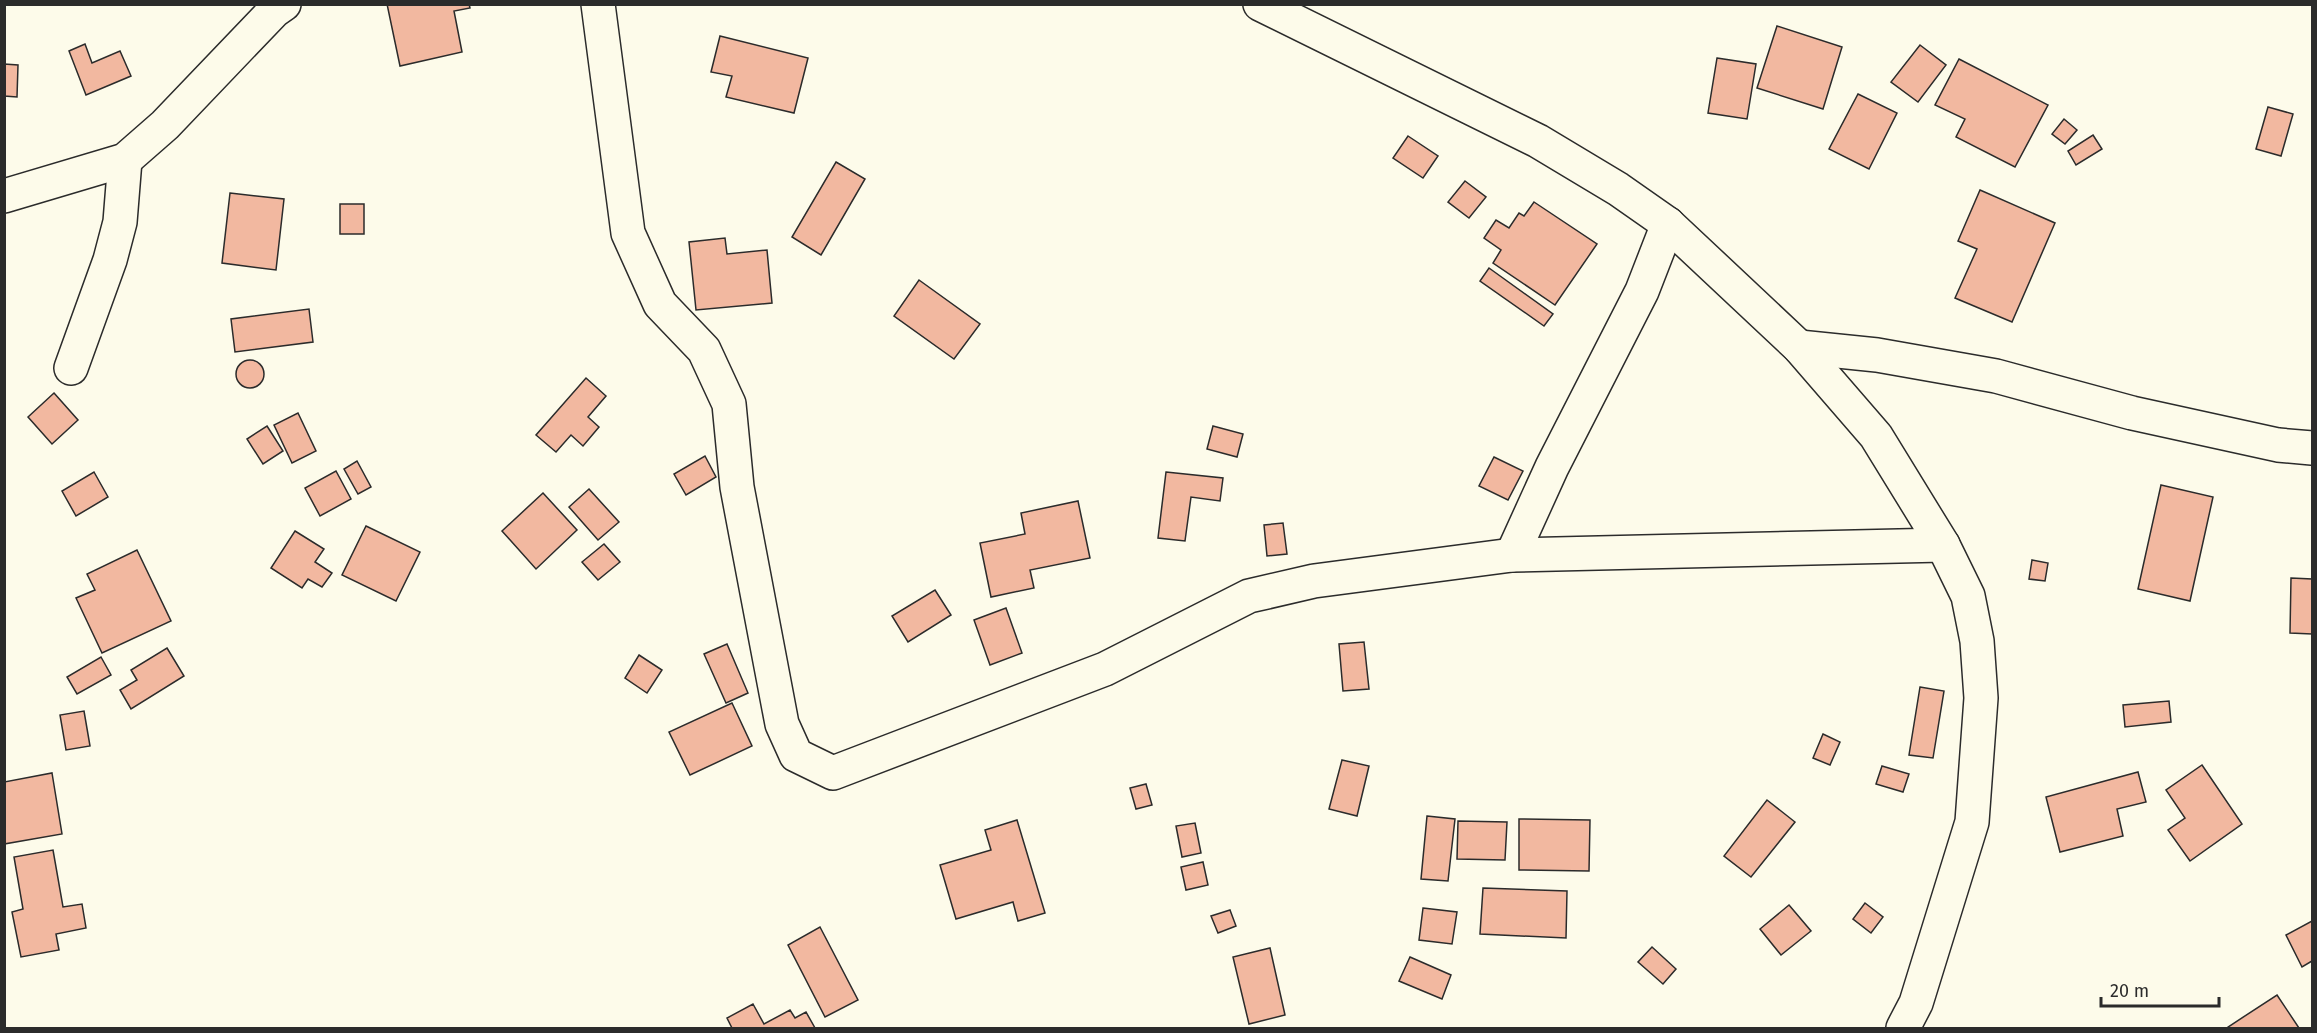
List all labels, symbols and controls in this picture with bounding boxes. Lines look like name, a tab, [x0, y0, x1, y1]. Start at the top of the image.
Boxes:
scale bar	[2101, 970, 2220, 1008]
text: 20 m	[2110, 980, 2149, 1002]

